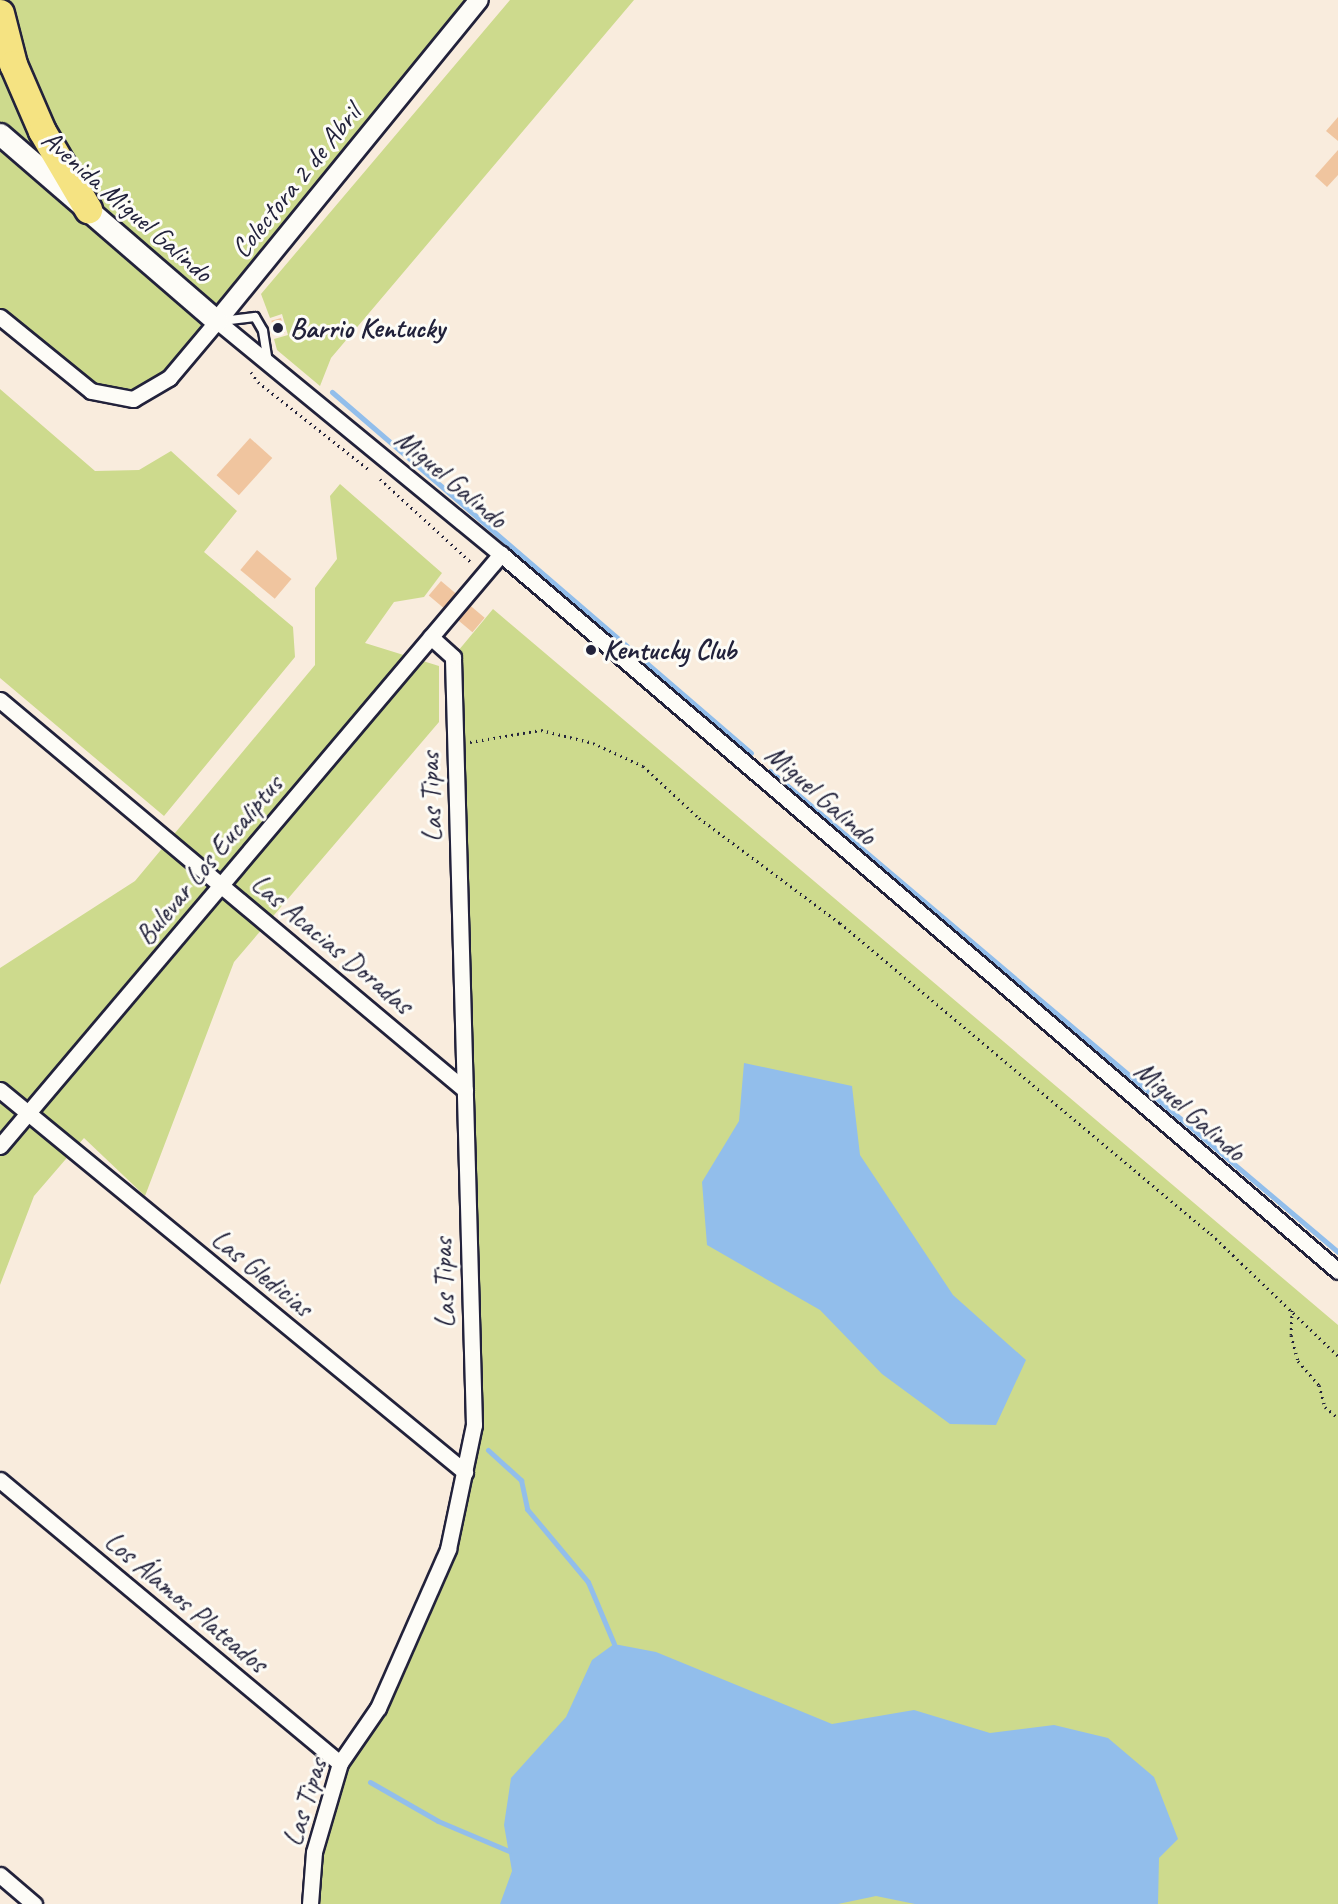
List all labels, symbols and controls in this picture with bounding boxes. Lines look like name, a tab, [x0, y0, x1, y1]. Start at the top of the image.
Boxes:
street label: Colectora 2 de Abril	[224, 98, 368, 264]
street label: Avenida Miguel Galindo	[35, 123, 219, 289]
place label: Barrio Kentucky	[290, 311, 445, 345]
marker: Barrio Kentucky	[271, 321, 285, 335]
street label: Miguel Galindo	[388, 422, 514, 536]
place label: Kentucky Club	[603, 633, 737, 667]
marker: Kentucky Club	[584, 643, 598, 657]
street label: Miguel Galindo	[759, 738, 883, 852]
street label: Las Tipas	[413, 751, 449, 843]
street label: Bulevar Los Eucaliptus	[128, 768, 290, 952]
street label: Las Acacias Doradas	[245, 867, 419, 1021]
street label: Miguel Galindo	[1128, 1054, 1252, 1168]
street label: Las Gledicias	[204, 1222, 320, 1324]
street label: Las Tipas	[426, 1237, 462, 1329]
street label: Los Álamos Plateados	[97, 1524, 275, 1680]
street label: Las Tipas	[276, 1754, 334, 1850]

